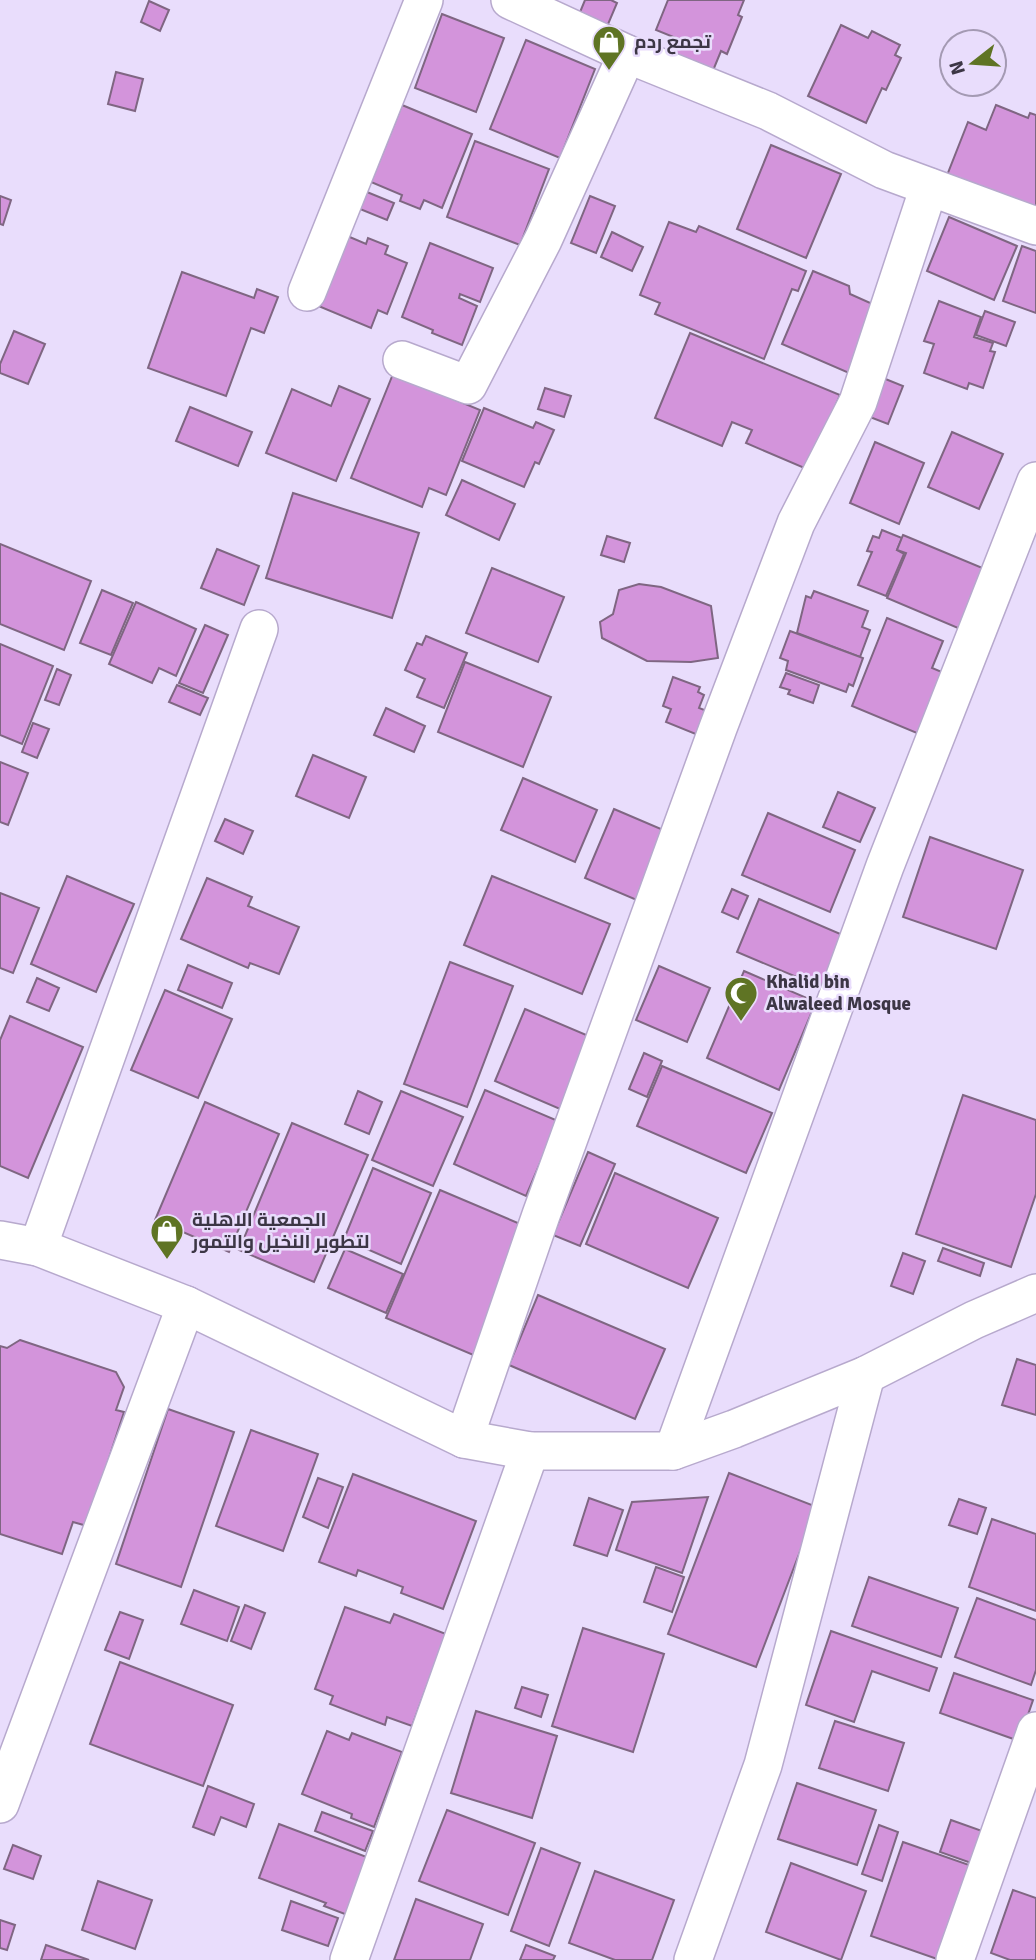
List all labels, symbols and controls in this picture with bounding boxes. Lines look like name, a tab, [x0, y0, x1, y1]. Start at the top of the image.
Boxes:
shop icon: تجمع ردم	[590, 23, 628, 72]
north arrow	[938, 28, 1008, 98]
place label: تجمع ردم	[634, 30, 712, 55]
text: N	[944, 58, 971, 78]
place label: Khalid bin Alwaleed Mosque	[766, 970, 911, 1016]
mosque icon: Khalid bin Alwaleed Mosque	[722, 974, 760, 1023]
place label: الجمعية الاهلية لتطوير النخيل والتمور	[191, 1208, 369, 1254]
shop icon: الجمعية الاهلية لتطوير النخيل والتمور	[148, 1212, 186, 1261]

